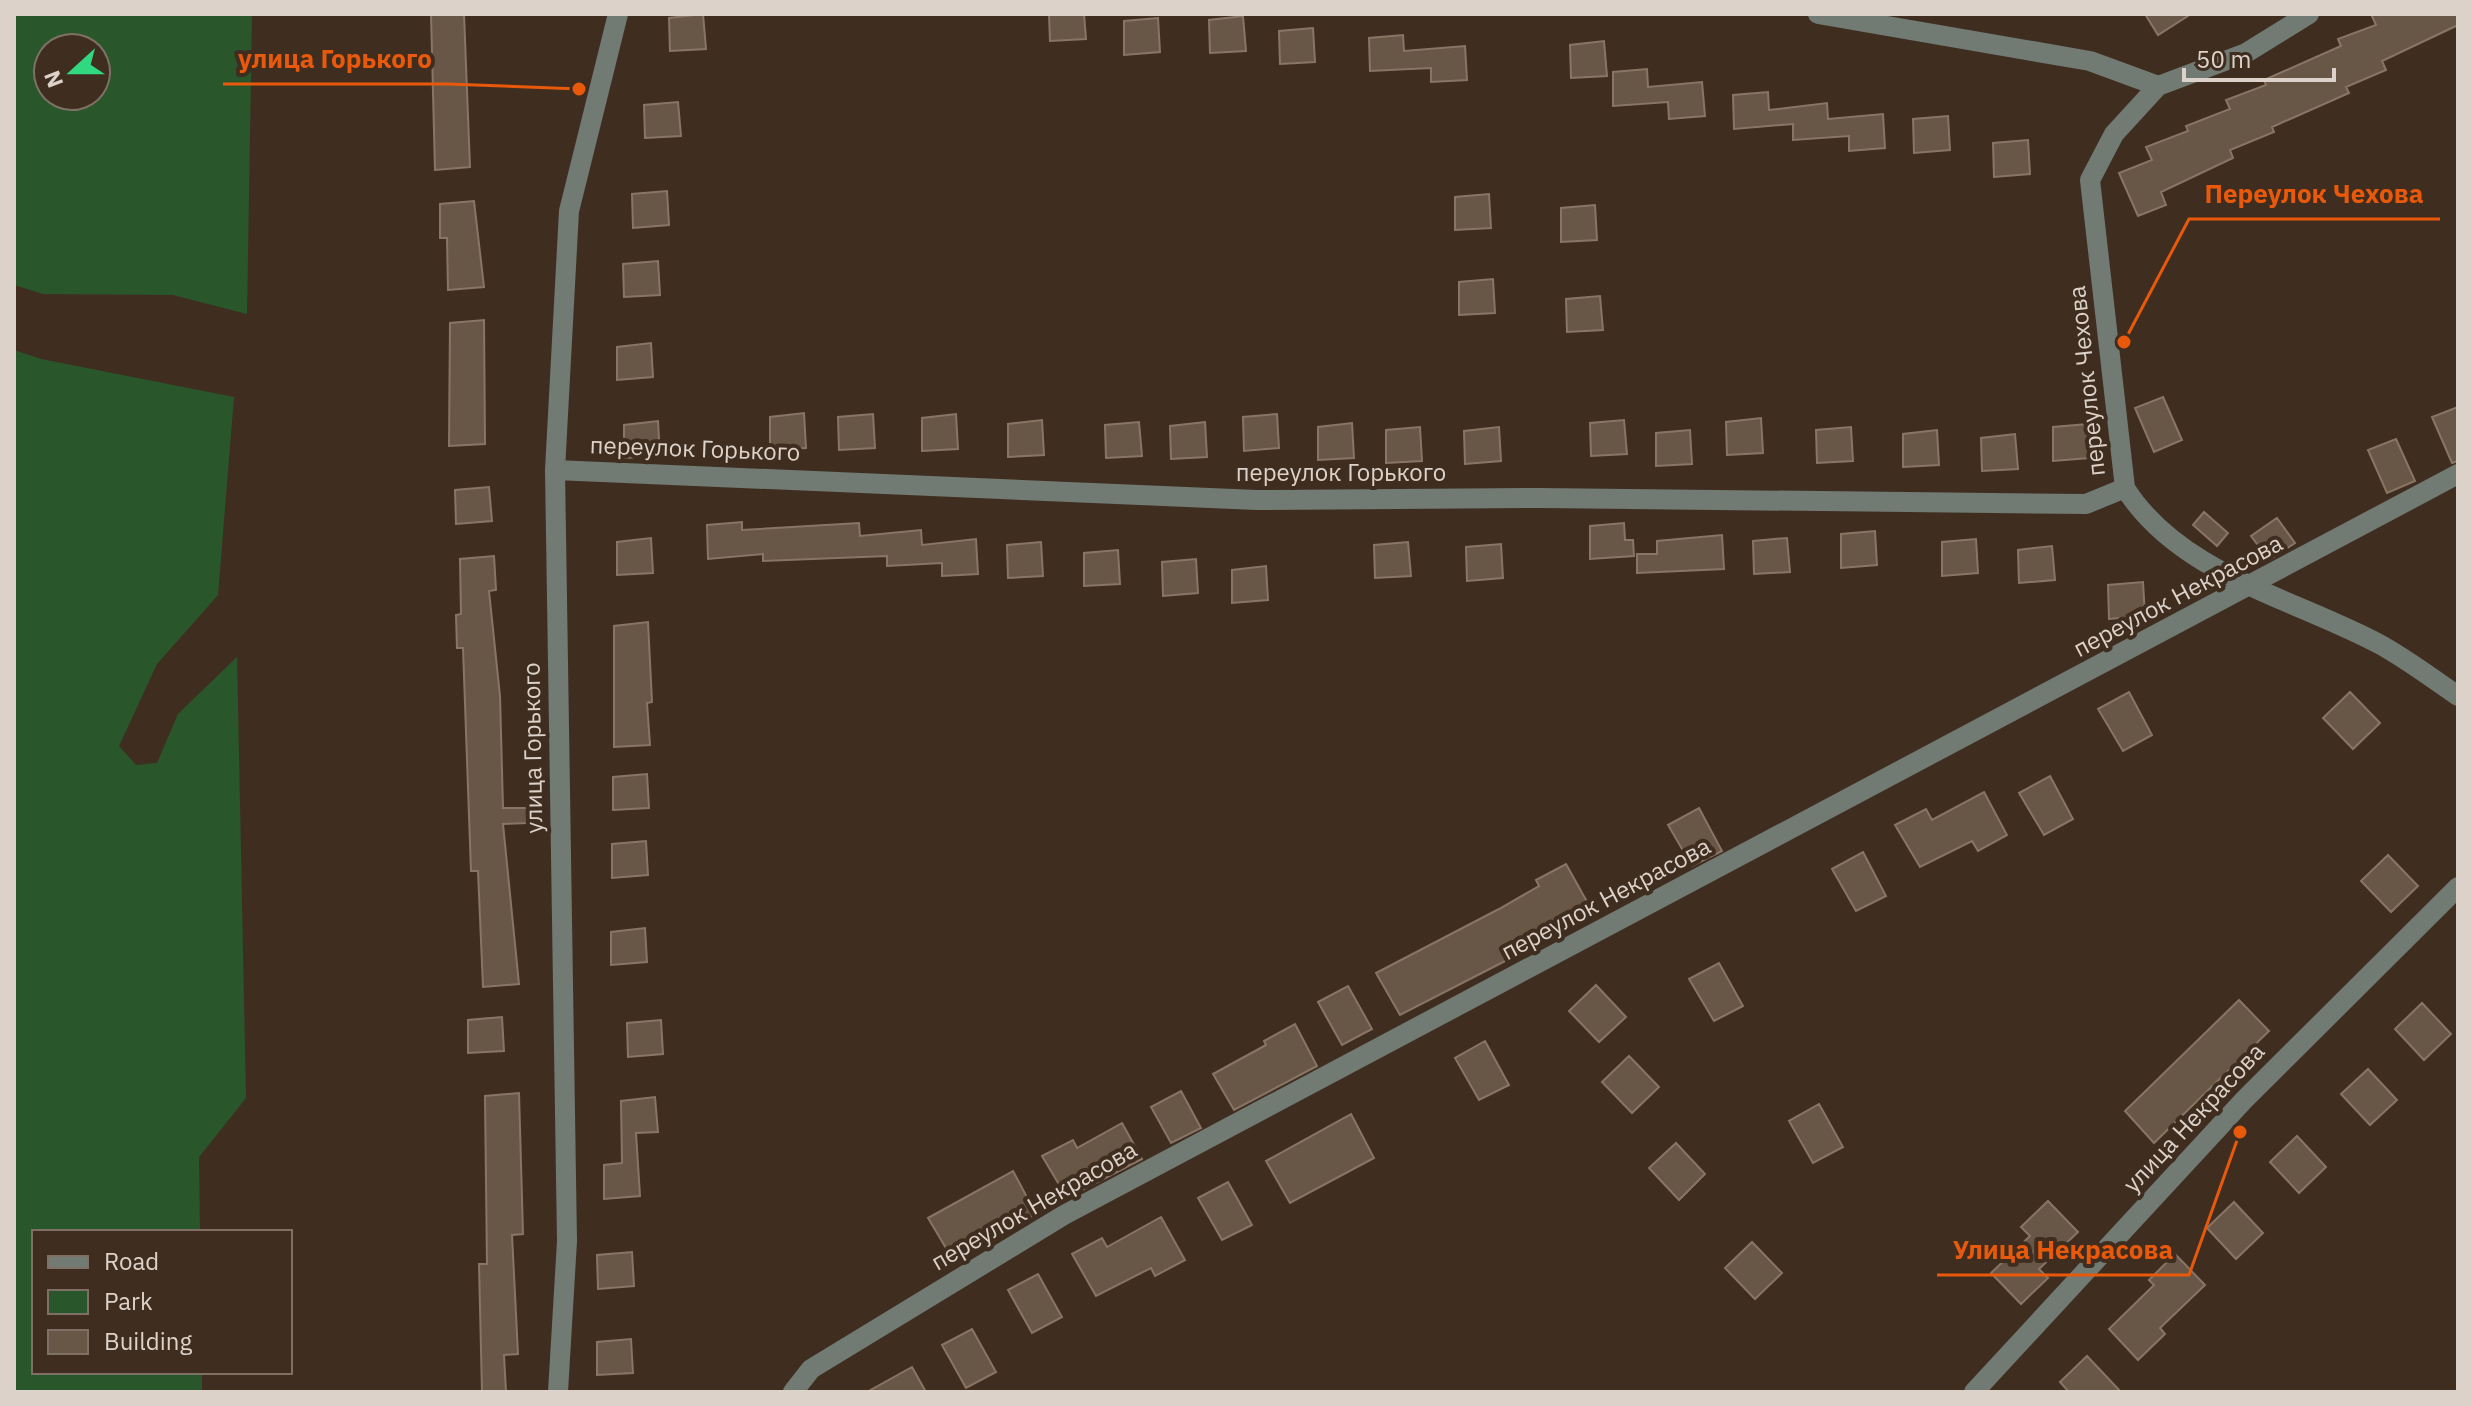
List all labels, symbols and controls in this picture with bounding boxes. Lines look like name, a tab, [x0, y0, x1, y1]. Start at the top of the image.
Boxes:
north arrow	[32, 32, 112, 112]
scale bar	[2184, 32, 2334, 82]
callout: улица Горького	[223, 34, 448, 84]
text: улица Горького	[238, 41, 432, 75]
text: 50 m	[2196, 43, 2251, 75]
text: N	[36, 67, 69, 92]
callout: Переулок Чехова	[2189, 169, 2440, 219]
text: Переулок Чехова	[2204, 176, 2424, 210]
street label: переулок Чехова	[2060, 284, 2112, 478]
street label: переулок Горького	[589, 428, 801, 468]
street label: переулок Горького	[1236, 456, 1446, 488]
street label: переулок Некрасова	[2067, 526, 2288, 664]
street label: улица Горького	[515, 662, 549, 834]
street label: переулок Некрасова	[1495, 829, 1716, 967]
street label: улица Некрасова	[2116, 1035, 2271, 1199]
street label: переулок Некрасова	[925, 1133, 1143, 1277]
callout: Улица Некрасова	[1937, 1225, 2189, 1275]
legend	[32, 1230, 292, 1374]
text: Улица Некрасова	[1953, 1232, 2173, 1266]
text: Road	[104, 1245, 159, 1277]
text: Park	[104, 1285, 153, 1317]
text: Building	[104, 1325, 192, 1357]

